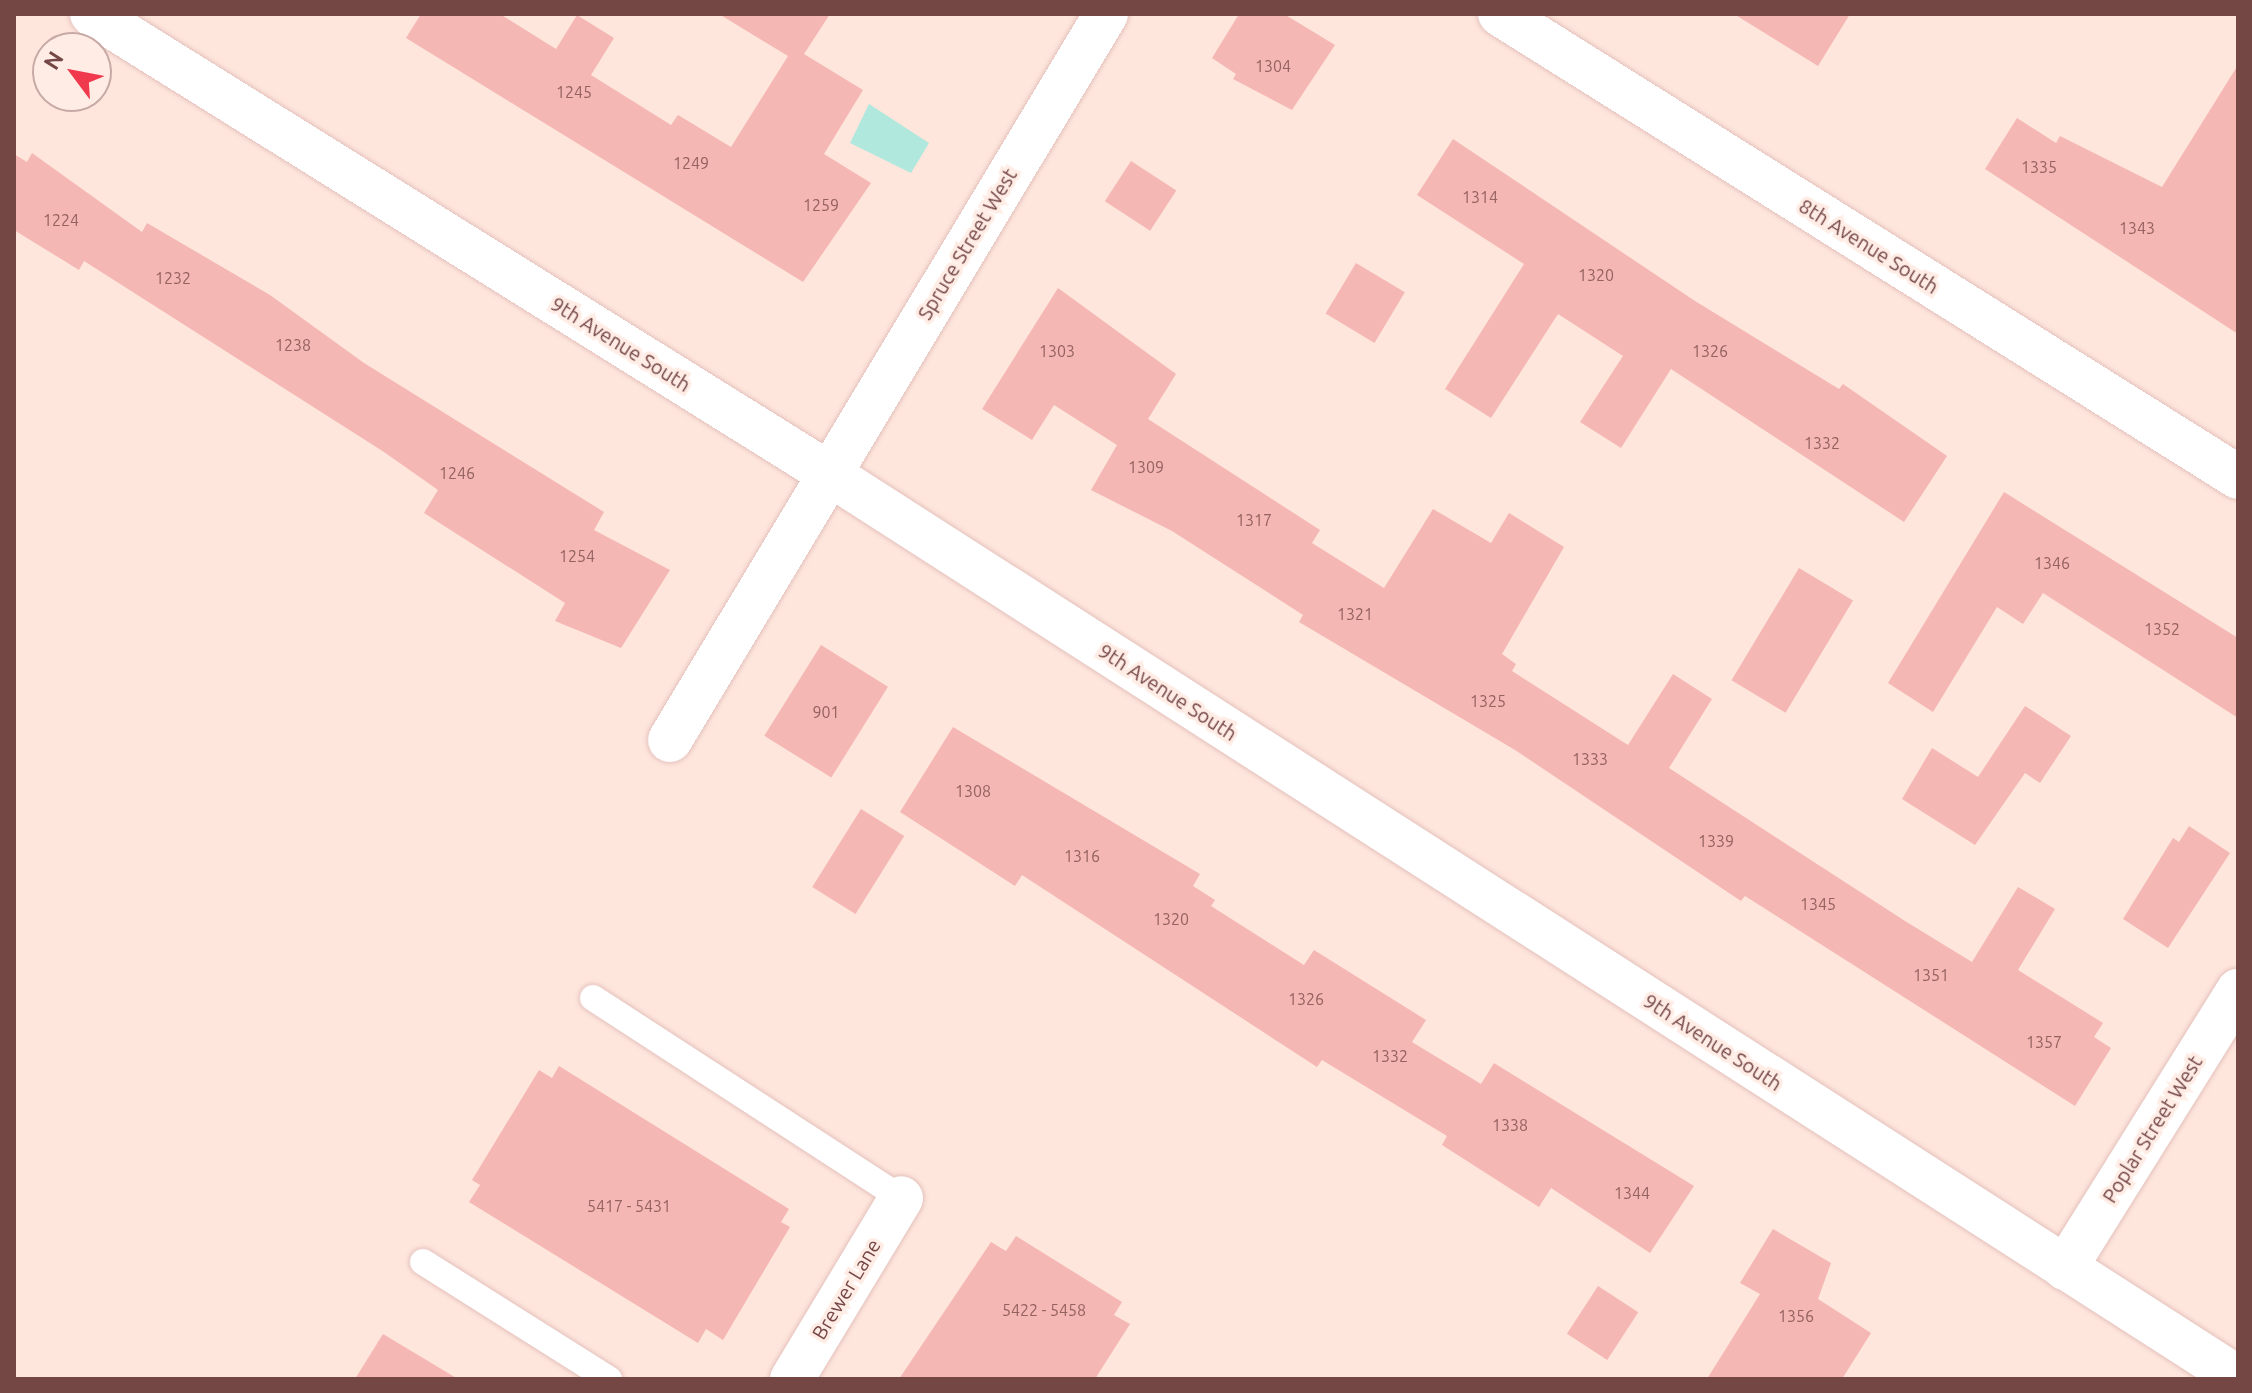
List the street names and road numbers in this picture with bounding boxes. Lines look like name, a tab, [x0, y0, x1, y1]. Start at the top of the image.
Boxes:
street label: Spruce Street West	[912, 164, 1022, 324]
street label: 8th Avenue South	[1795, 193, 1943, 299]
street label: 9th Avenue South	[547, 291, 695, 397]
street label: 9th Avenue South	[1094, 638, 1242, 746]
street label: 9th Avenue South	[1639, 988, 1787, 1096]
street label: Poplar Street West	[2097, 1051, 2207, 1207]
street label: Brewer Lane	[807, 1234, 885, 1344]

